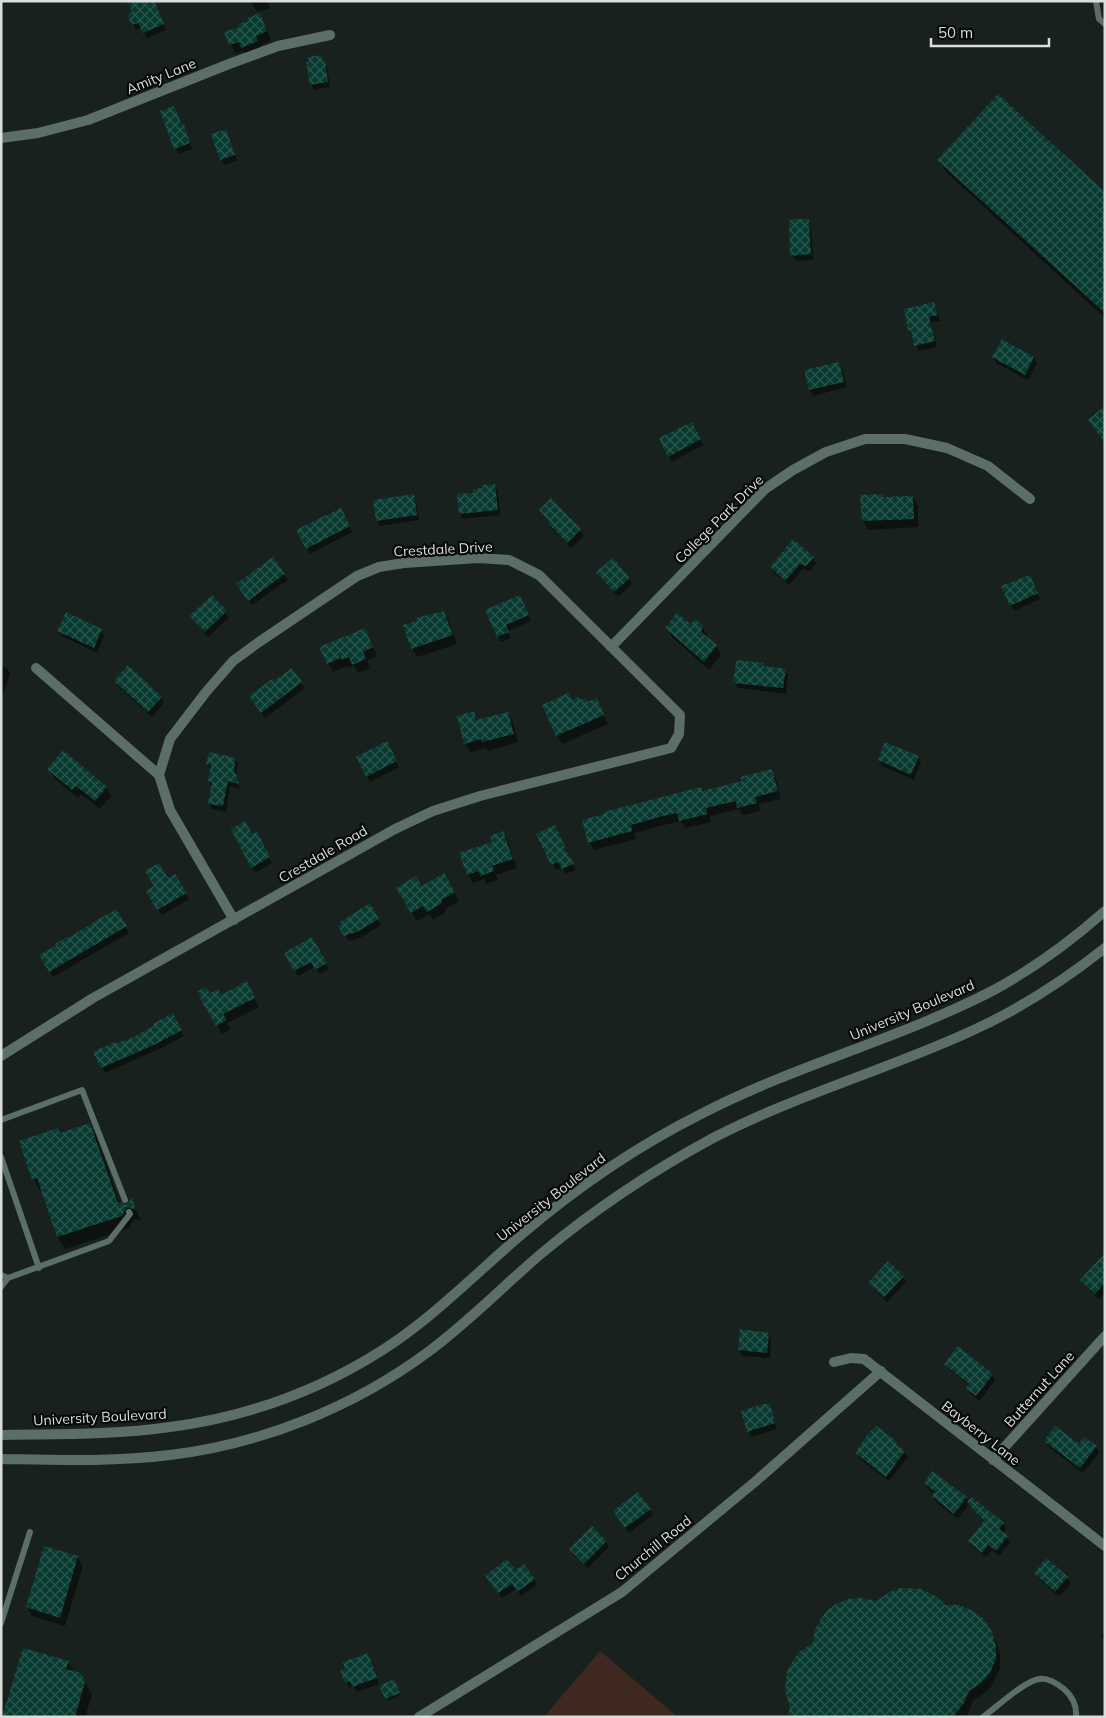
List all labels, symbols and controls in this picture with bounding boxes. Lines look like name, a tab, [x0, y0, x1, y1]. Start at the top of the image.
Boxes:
scale bar	[931, 15, 1048, 47]
text: 50 m	[938, 23, 973, 42]
street label: Amity Lane	[123, 54, 199, 98]
street label: College Park Drive	[671, 471, 767, 567]
street label: Crestdale Drive	[393, 537, 493, 561]
street label: Crestdale Road	[275, 821, 371, 887]
street label: University Boulevard	[847, 976, 977, 1044]
street label: University Boulevard	[493, 1149, 609, 1245]
street label: Butternut Lane	[1000, 1347, 1078, 1431]
street label: Bayberry Lane	[938, 1397, 1024, 1469]
street label: University Boulevard	[33, 1405, 167, 1429]
street label: Churchill Road	[611, 1511, 695, 1585]

